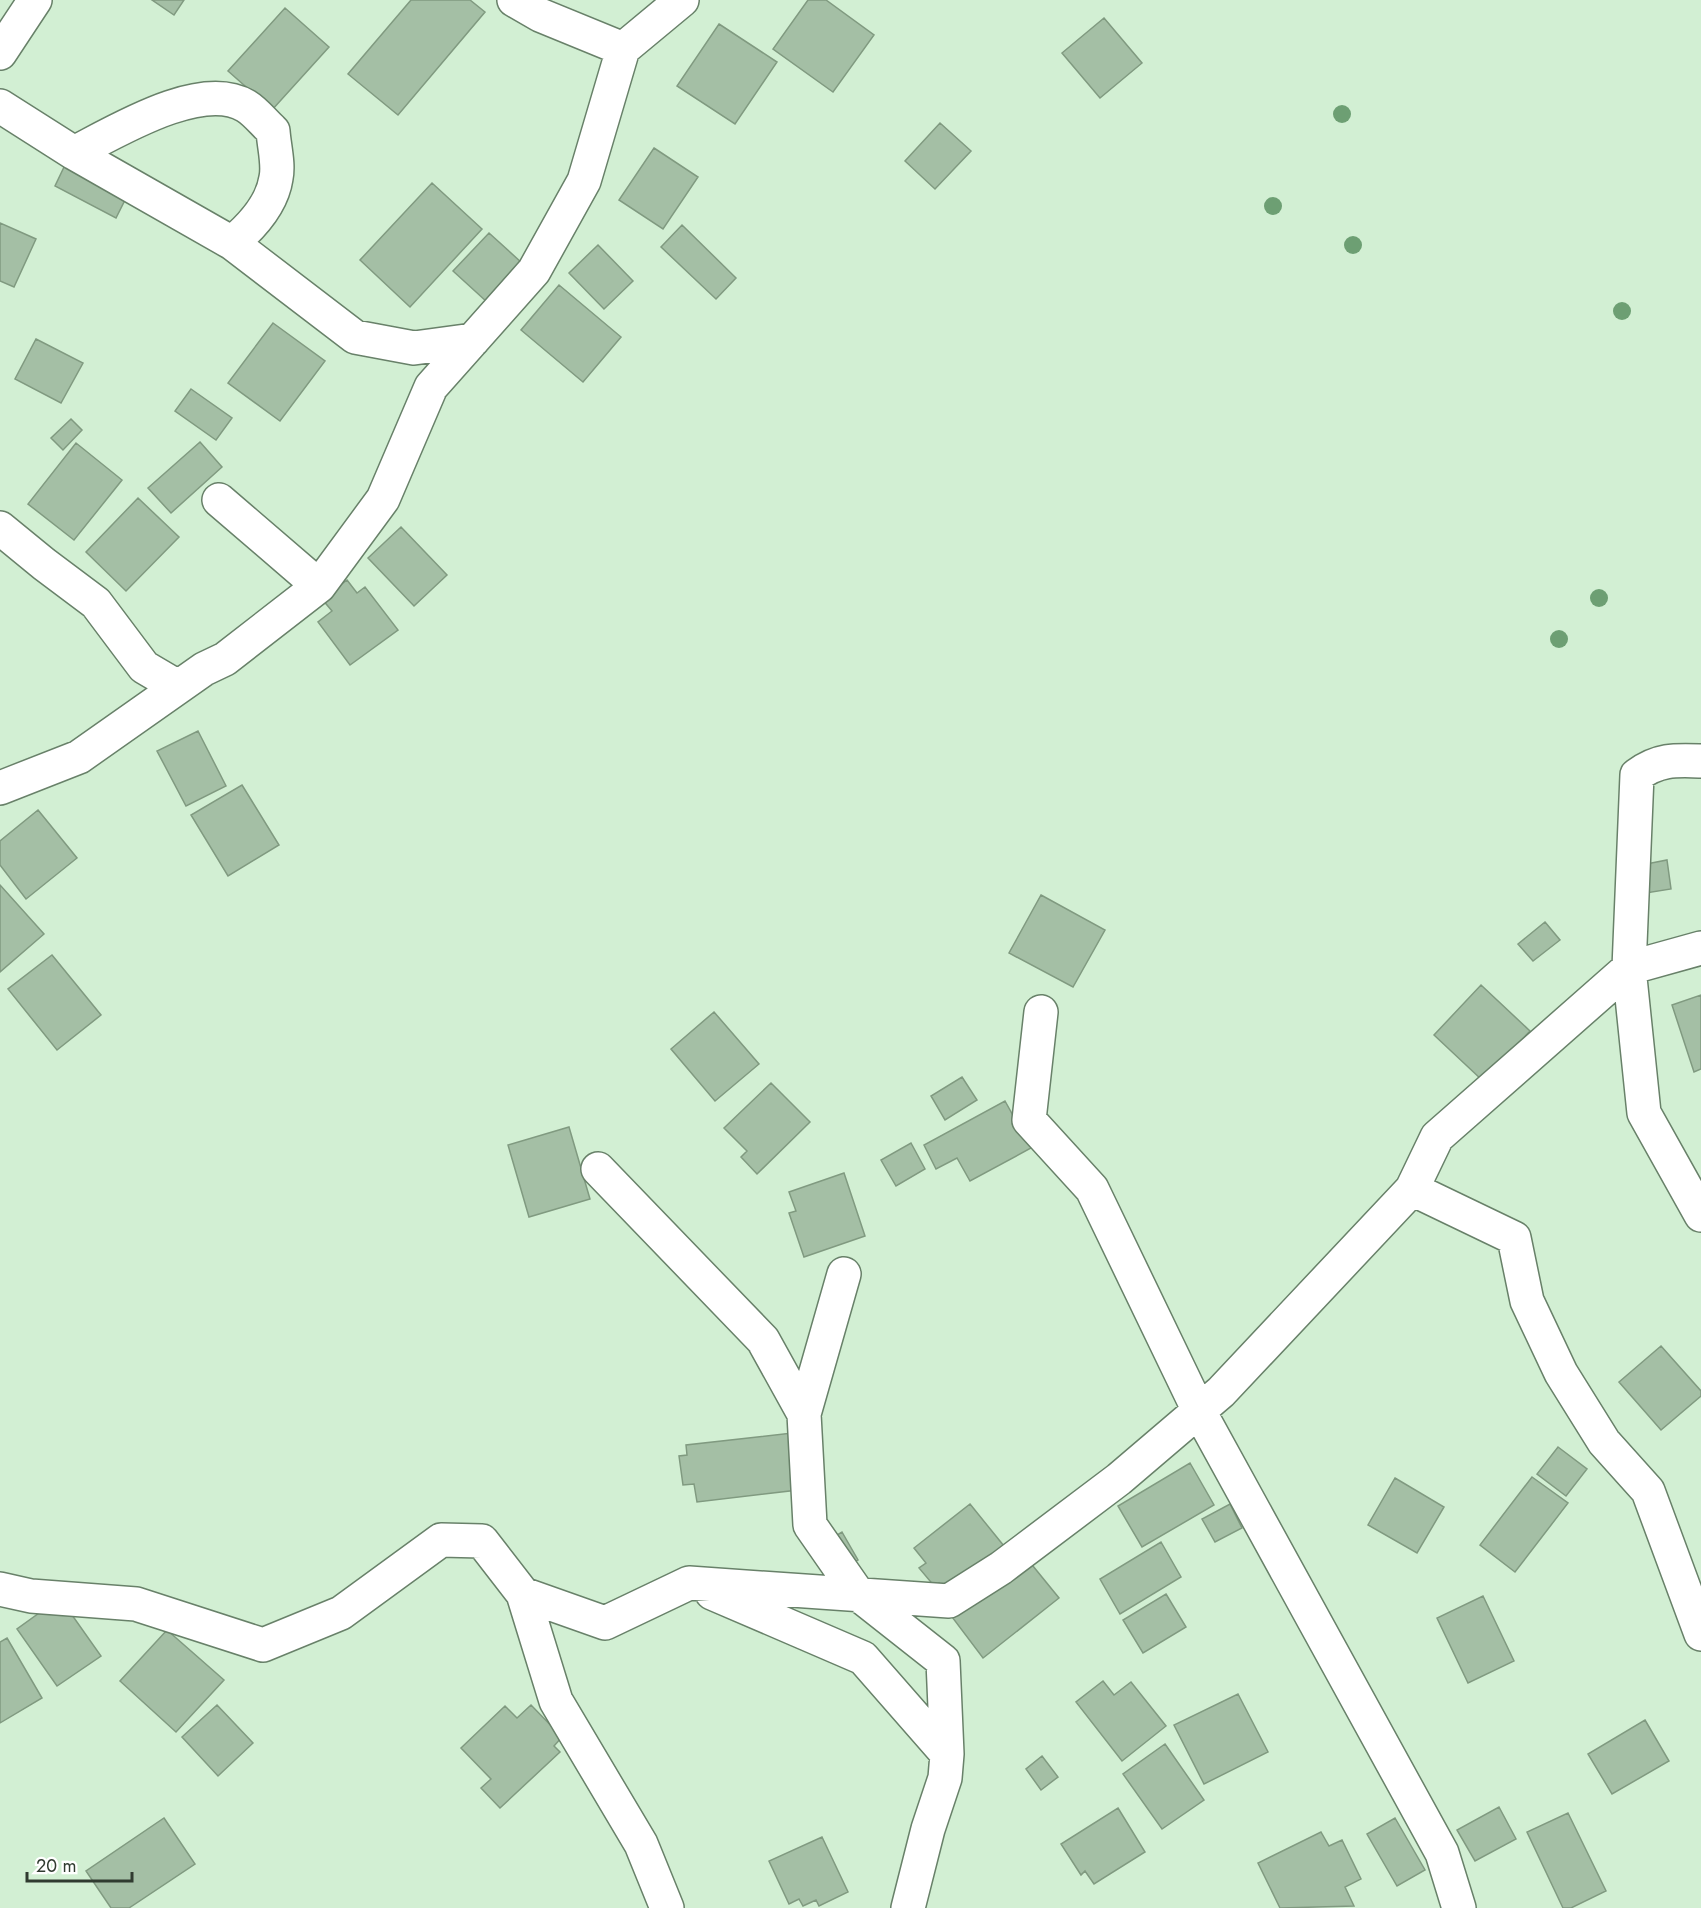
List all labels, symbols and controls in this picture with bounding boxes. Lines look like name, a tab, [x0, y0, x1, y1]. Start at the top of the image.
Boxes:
scale bar	[27, 1845, 132, 1883]
text: 20 m	[36, 1853, 76, 1879]

